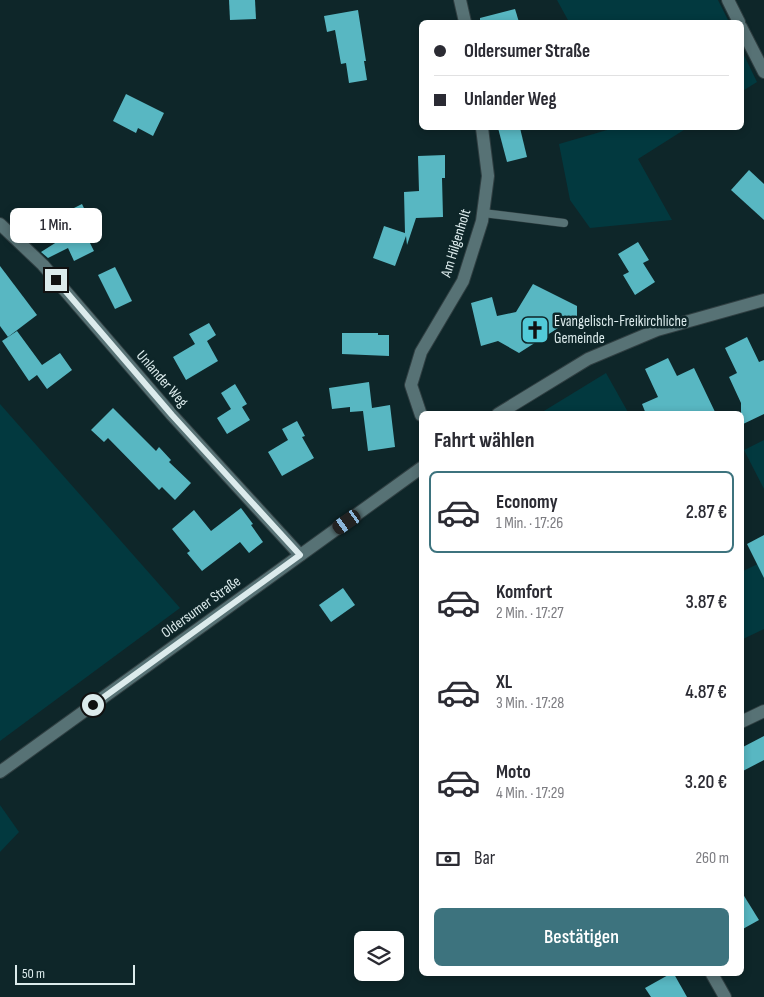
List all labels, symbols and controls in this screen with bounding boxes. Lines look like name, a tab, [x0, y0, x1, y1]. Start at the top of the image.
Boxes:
text: Oldersumer Straße	[464, 40, 590, 63]
text: Unlander Weg	[464, 88, 557, 111]
street label: Am Hilgenholt	[436, 206, 475, 280]
callout: 1 Min.	[10, 208, 102, 242]
text: 1 Min.	[40, 216, 72, 235]
route end	[45, 269, 67, 291]
place label: Evangelisch-Freikirchliche Gemeinde	[554, 312, 687, 348]
church icon: Evangelisch-Freikirchliche Gemeinde	[520, 315, 550, 345]
street label: Unlander Weg	[132, 347, 192, 411]
text: Fahrt wählen	[434, 427, 535, 454]
icon: car	[436, 490, 481, 535]
text: Economy	[496, 491, 558, 514]
text: 2.87 €	[686, 501, 727, 524]
car	[330, 507, 363, 537]
text: 1 Min. · 17:26	[496, 514, 563, 533]
street label: Oldersumer Straße	[157, 572, 245, 642]
icon: car	[436, 580, 481, 625]
text: Komfort	[496, 581, 552, 604]
text: 3.87 €	[686, 591, 727, 614]
text: 2 Min. · 17:27	[496, 604, 564, 623]
icon: car	[436, 670, 481, 715]
text: XL	[496, 671, 512, 694]
text: 4.87 €	[685, 681, 727, 704]
route start	[82, 694, 104, 716]
text: 3 Min. · 17:28	[496, 694, 564, 713]
icon: car	[436, 760, 481, 805]
text: Moto	[496, 761, 531, 784]
text: 3.20 €	[685, 771, 727, 794]
text: 4 Min. · 17:29	[496, 784, 564, 803]
icon: cash	[434, 845, 462, 873]
text: Bar	[474, 847, 495, 870]
text: 260 m	[695, 849, 729, 868]
button: Bestätigen	[434, 908, 729, 966]
map controls	[354, 931, 404, 981]
button: layers	[354, 931, 404, 981]
scale bar	[15, 962, 135, 985]
text: 50 m	[22, 965, 45, 982]

